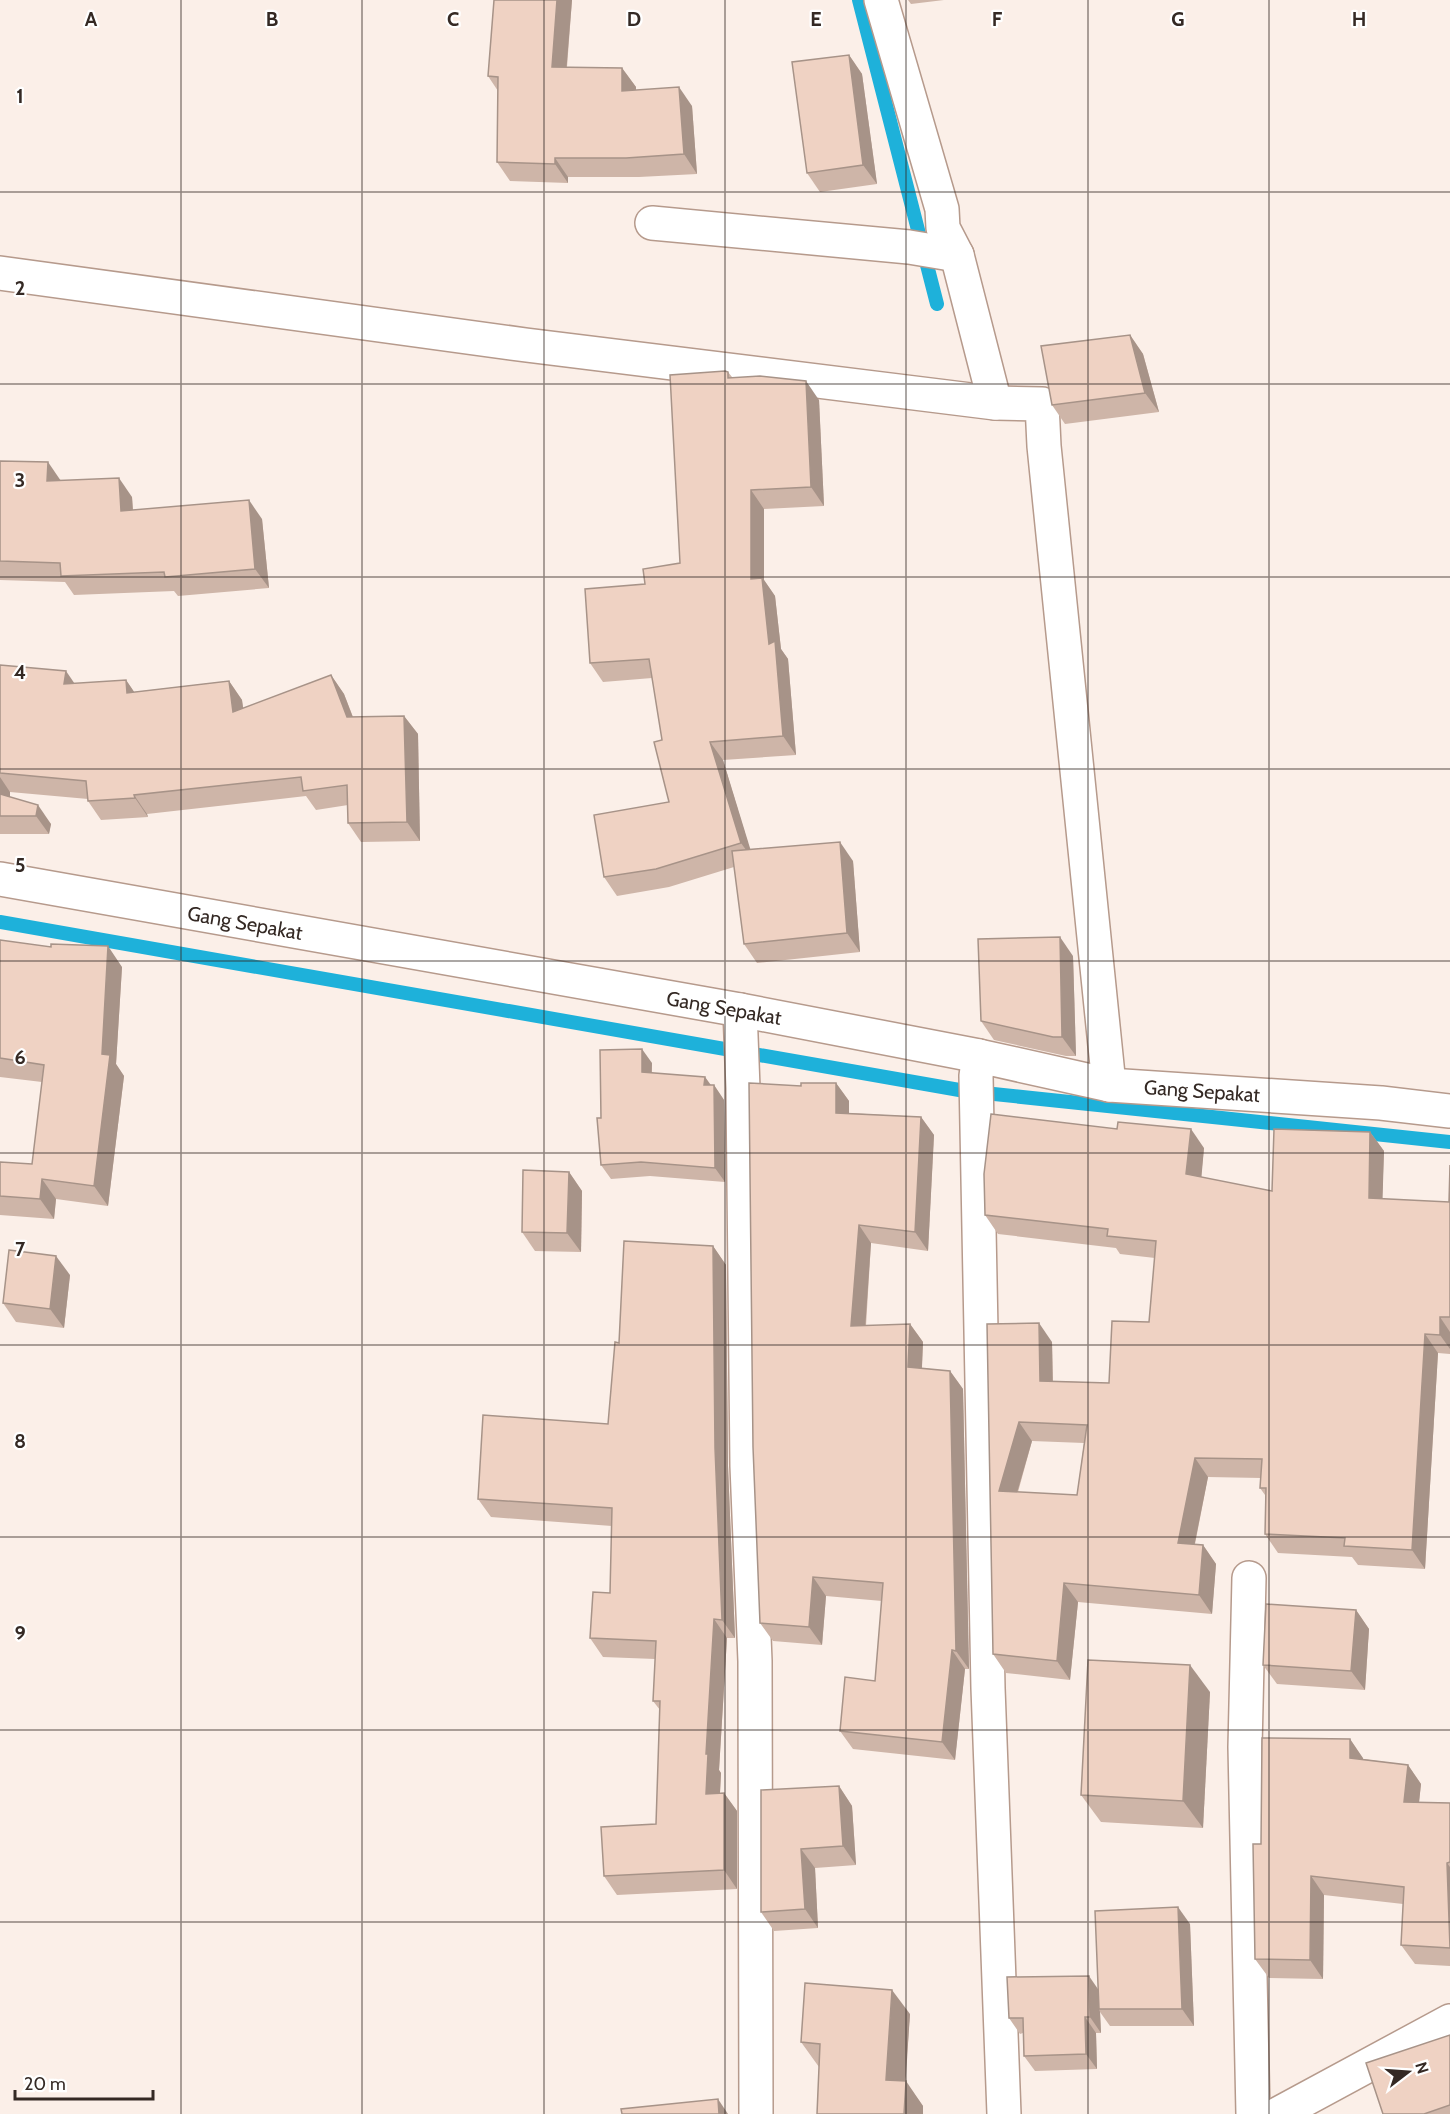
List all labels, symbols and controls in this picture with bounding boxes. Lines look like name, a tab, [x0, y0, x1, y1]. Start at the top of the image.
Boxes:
text: A	[85, 7, 98, 31]
text: B	[266, 7, 278, 31]
text: C	[447, 7, 459, 31]
text: D	[627, 7, 641, 31]
text: E	[810, 7, 822, 31]
text: F	[992, 7, 1003, 31]
text: G	[1171, 7, 1185, 31]
text: H	[1352, 7, 1366, 31]
text: 1	[16, 84, 24, 108]
text: 2	[15, 276, 25, 300]
text: 3	[15, 468, 25, 492]
text: 4	[14, 660, 26, 684]
text: 5	[15, 853, 25, 877]
street label: Gang Sepakat	[186, 901, 305, 945]
street label: Gang Sepakat	[665, 986, 784, 1030]
text: 6	[14, 1045, 26, 1069]
street label: Gang Sepakat	[1143, 1075, 1261, 1107]
text: 7	[15, 1237, 26, 1261]
text: 8	[14, 1429, 26, 1453]
text: 9	[14, 1621, 26, 1645]
north arrow	[1378, 2042, 1438, 2102]
text: N	[1411, 2060, 1433, 2076]
scale bar	[15, 2063, 153, 2101]
text: 20 m	[24, 2073, 66, 2095]

